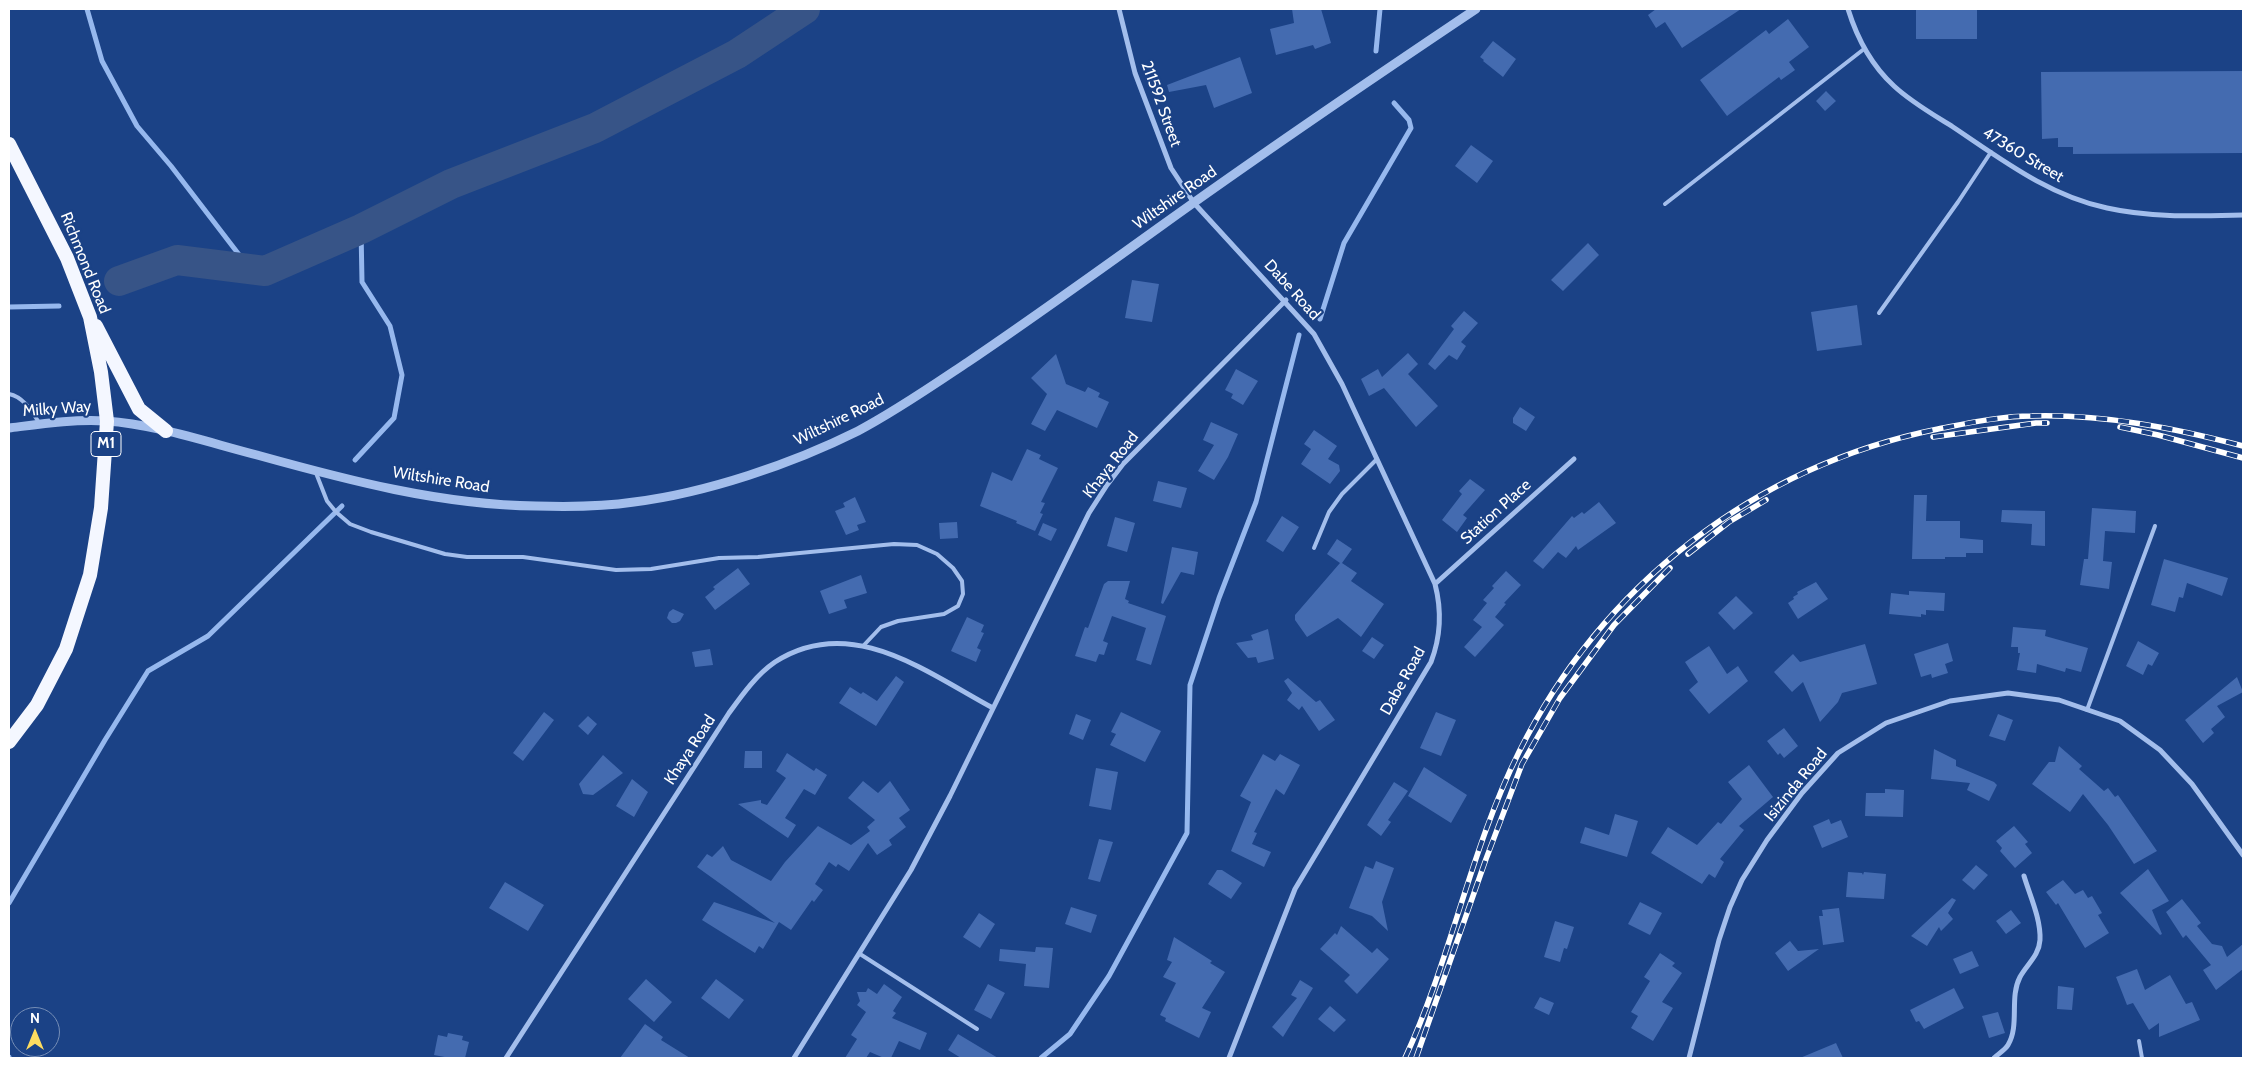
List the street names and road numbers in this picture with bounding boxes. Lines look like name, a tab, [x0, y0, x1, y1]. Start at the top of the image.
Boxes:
street label: 211592 Street	[1137, 59, 1185, 149]
street label: 47360 Street	[1979, 123, 2067, 187]
street label: Wiltshire Road	[1130, 162, 1220, 234]
street label: Richmond Road	[56, 209, 114, 317]
street label: Dabe Road	[1260, 256, 1324, 324]
street label: Wiltshire Road	[791, 390, 887, 450]
street label: Milky Way	[22, 397, 92, 421]
street label: Khaya Road	[1079, 428, 1143, 502]
road number: M1	[91, 432, 121, 456]
street label: Wiltshire Road	[391, 463, 491, 497]
street label: Station Place	[1457, 475, 1535, 549]
street label: Dabe Road	[1377, 644, 1429, 718]
street label: Khaya Road	[660, 712, 720, 788]
street label: Isizinda Road	[1761, 745, 1831, 825]

